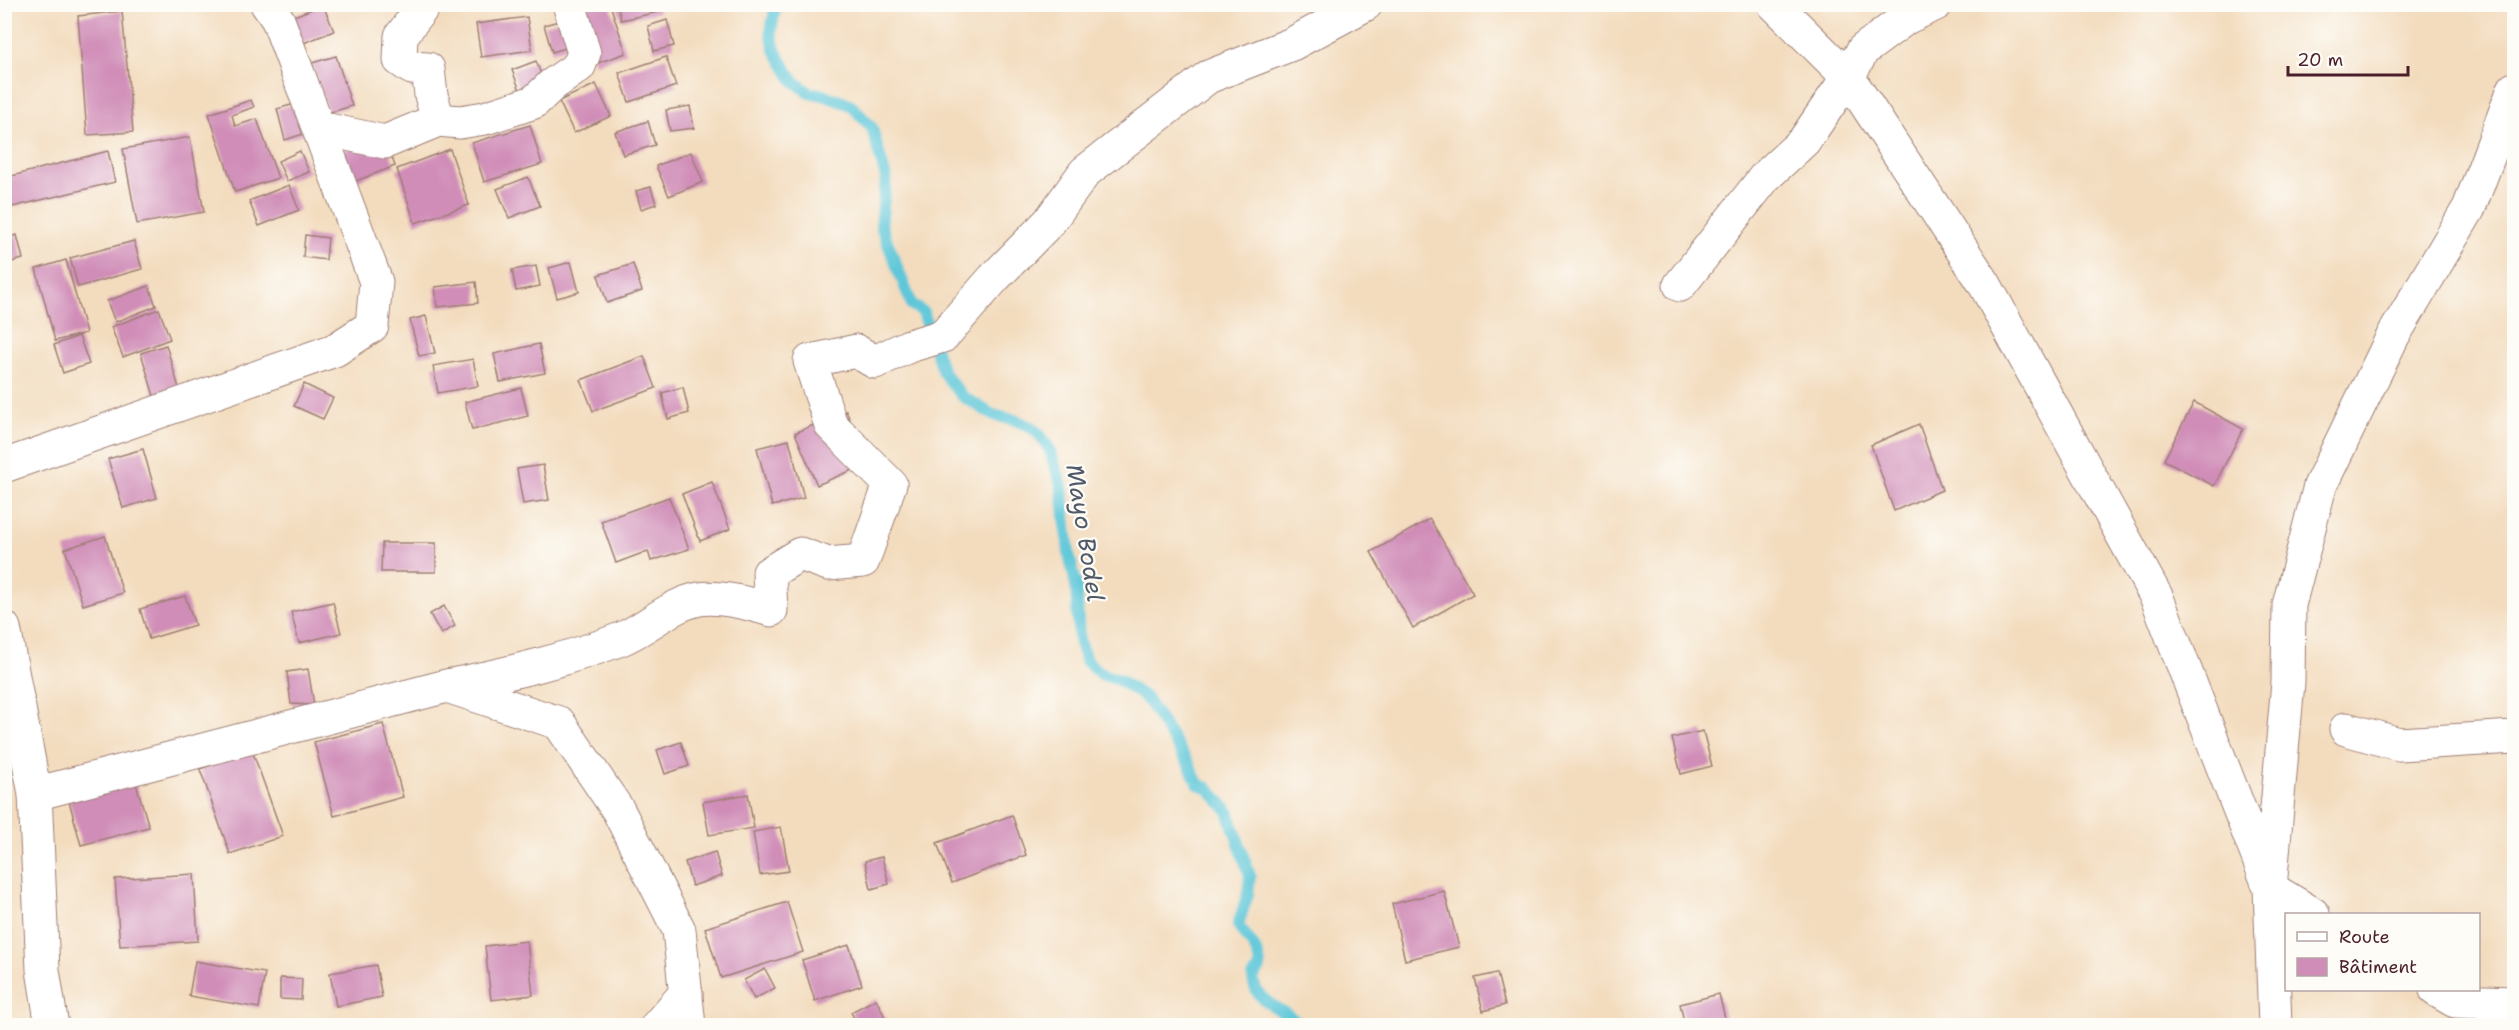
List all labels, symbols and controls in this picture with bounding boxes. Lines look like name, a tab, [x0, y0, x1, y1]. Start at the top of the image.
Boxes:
scale bar	[2288, 39, 2408, 77]
text: 20 m	[2297, 48, 2343, 72]
water label: Mayo Bodel	[1058, 462, 1112, 604]
legend	[2285, 913, 2480, 991]
text: Route	[2339, 925, 2390, 949]
text: Bâtiment	[2339, 955, 2417, 979]

